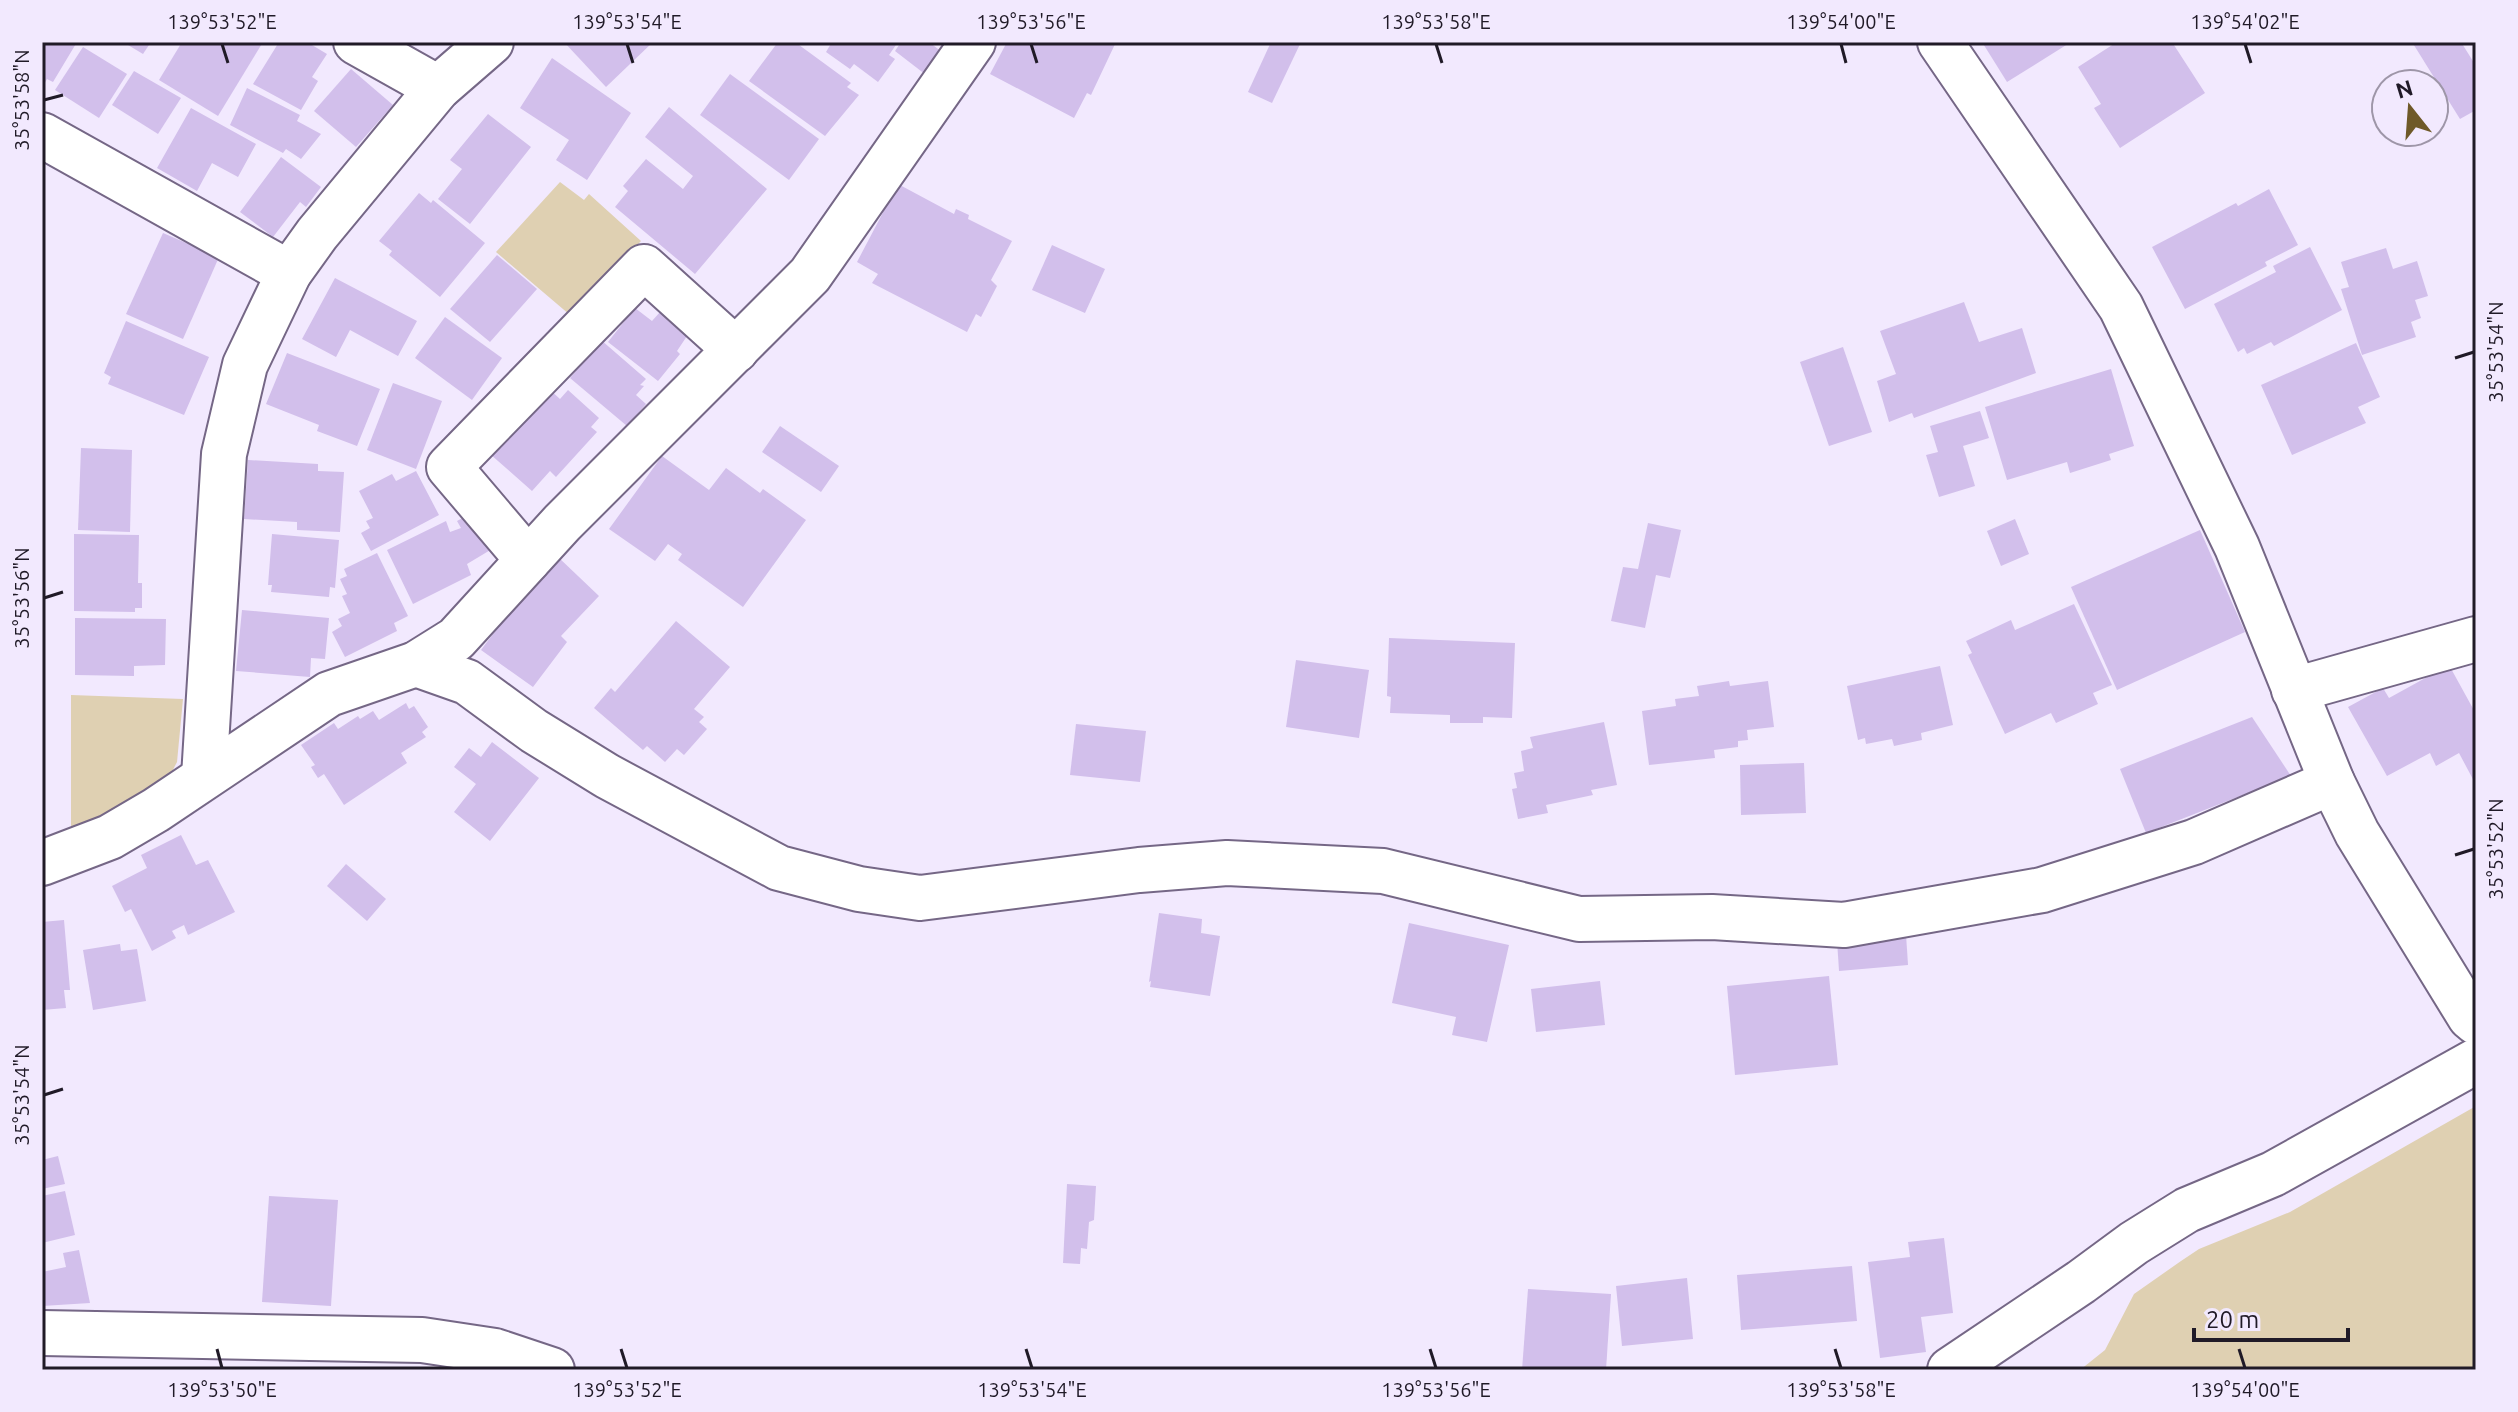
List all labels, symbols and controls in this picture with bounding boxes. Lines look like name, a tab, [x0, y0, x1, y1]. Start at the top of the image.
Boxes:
text: 139°53'52"E	[167, 10, 277, 33]
text: 139°53'54"E	[572, 10, 682, 33]
text: 139°53'56"E	[976, 10, 1086, 33]
text: 139°53'58"E	[1381, 10, 1491, 33]
text: 139°54'00"E	[1786, 10, 1896, 33]
text: 139°54'02"E	[2190, 10, 2300, 33]
text: 35°53'58"N	[10, 49, 33, 151]
north arrow	[2370, 68, 2450, 148]
text: N	[2392, 74, 2416, 103]
text: 35°53'54"N	[2484, 301, 2507, 403]
text: 35°53'56"N	[10, 547, 33, 649]
text: 35°53'52"N	[2484, 798, 2507, 900]
text: 35°53'54"N	[10, 1044, 33, 1146]
scale bar	[2194, 1292, 2348, 1342]
text: 20 m	[2206, 1306, 2259, 1333]
text: 139°53'50"E	[167, 1378, 277, 1401]
text: 139°53'52"E	[572, 1378, 682, 1401]
text: 139°53'54"E	[977, 1378, 1087, 1401]
text: 139°53'56"E	[1381, 1378, 1491, 1401]
text: 139°53'58"E	[1786, 1378, 1896, 1401]
text: 139°54'00"E	[2190, 1378, 2300, 1401]

